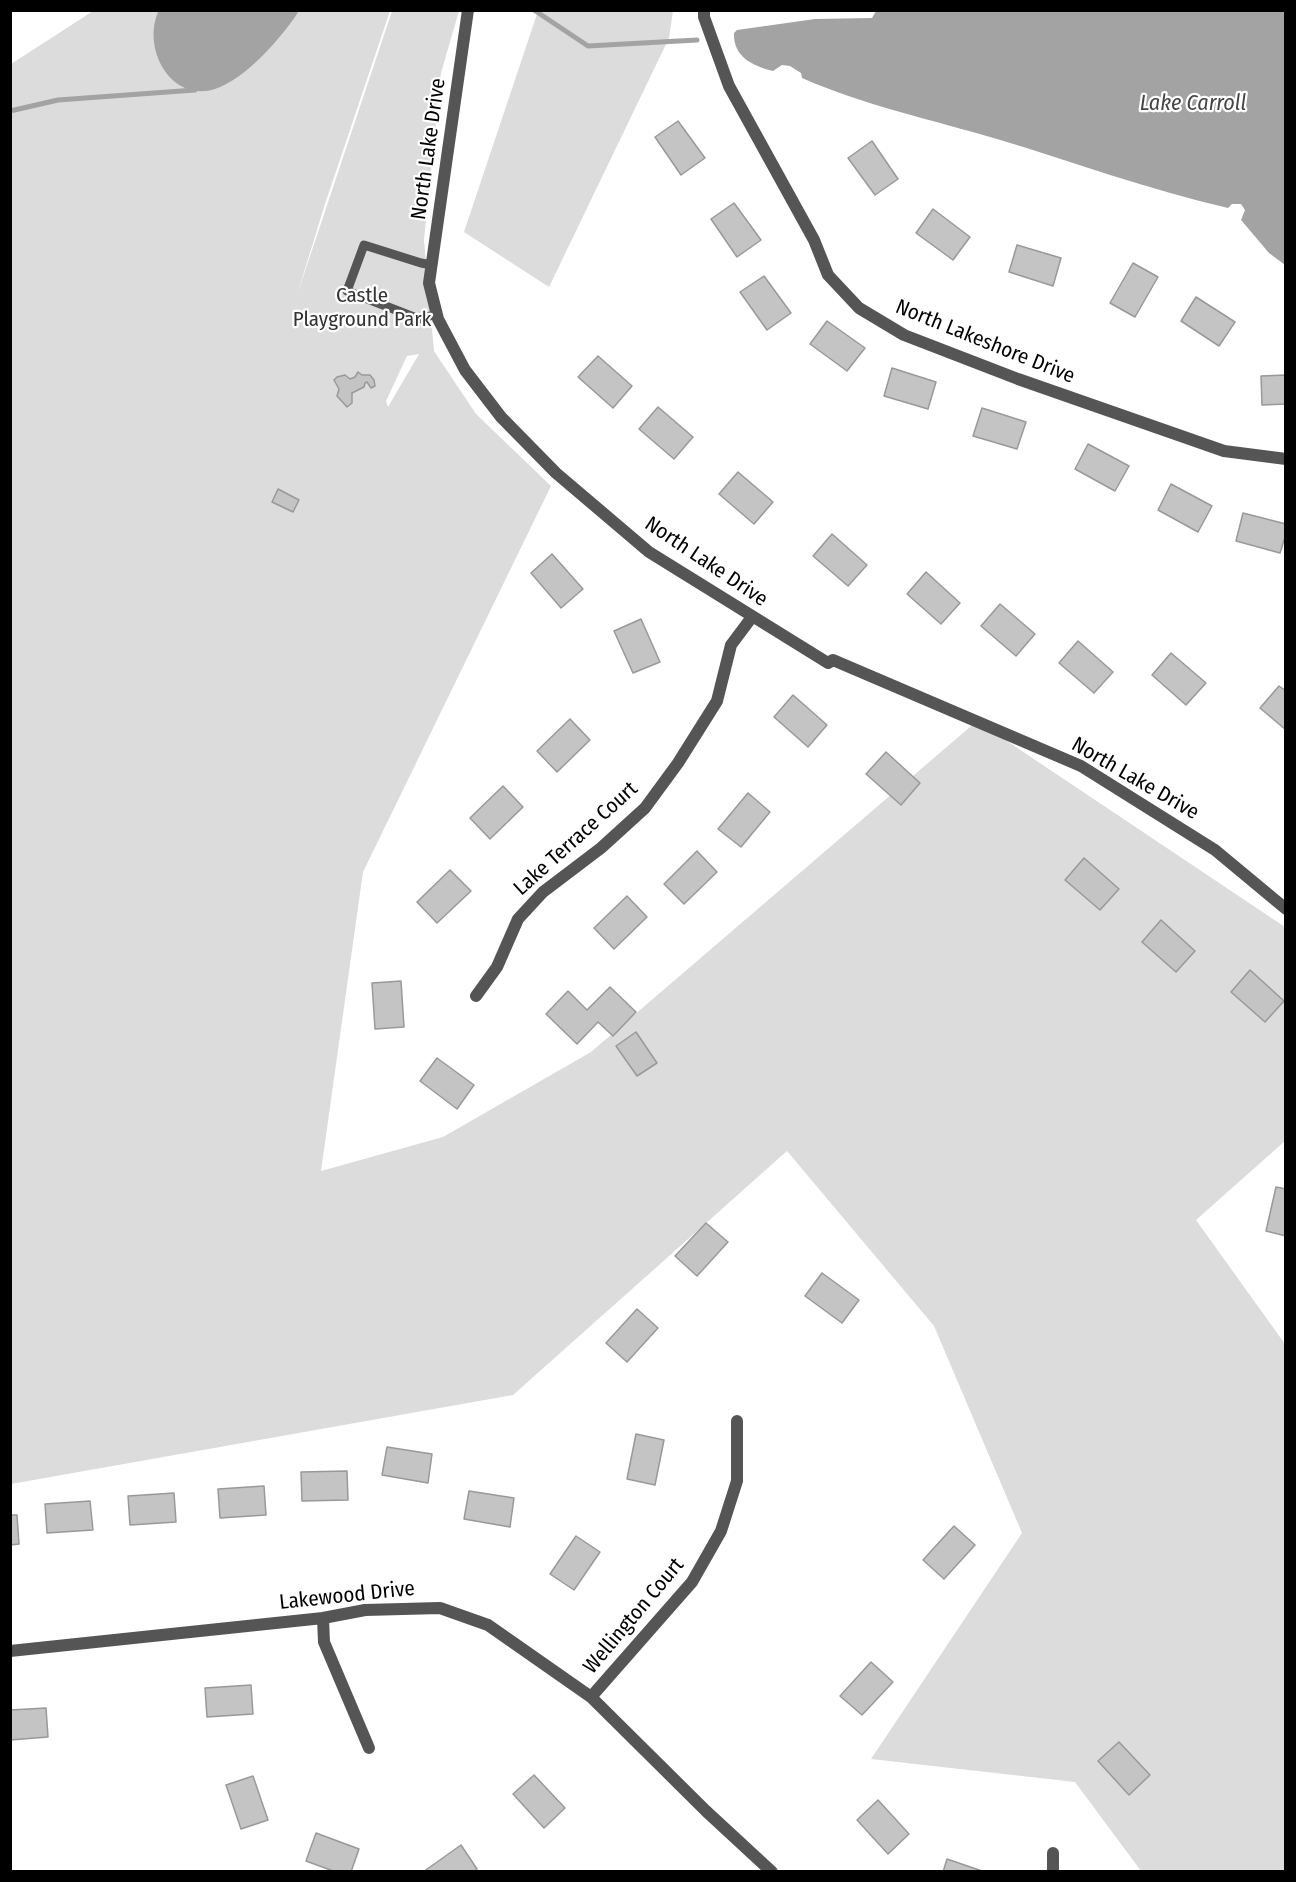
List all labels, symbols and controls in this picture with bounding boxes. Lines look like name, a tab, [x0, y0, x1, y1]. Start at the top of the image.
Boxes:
street label: North Lake Drive	[407, 77, 451, 221]
water label: Lake Carroll	[1140, 91, 1246, 117]
park label: Castle Playground Park	[293, 283, 431, 333]
street label: North Lakeshore Drive	[892, 295, 1078, 389]
street label: North Lake Drive	[640, 512, 772, 612]
street label: North Lake Drive	[1067, 732, 1203, 826]
street label: Lake Terrace Court	[509, 777, 643, 901]
street label: Wellington Court	[578, 1553, 690, 1679]
street label: Lakewood Drive	[278, 1576, 416, 1616]

